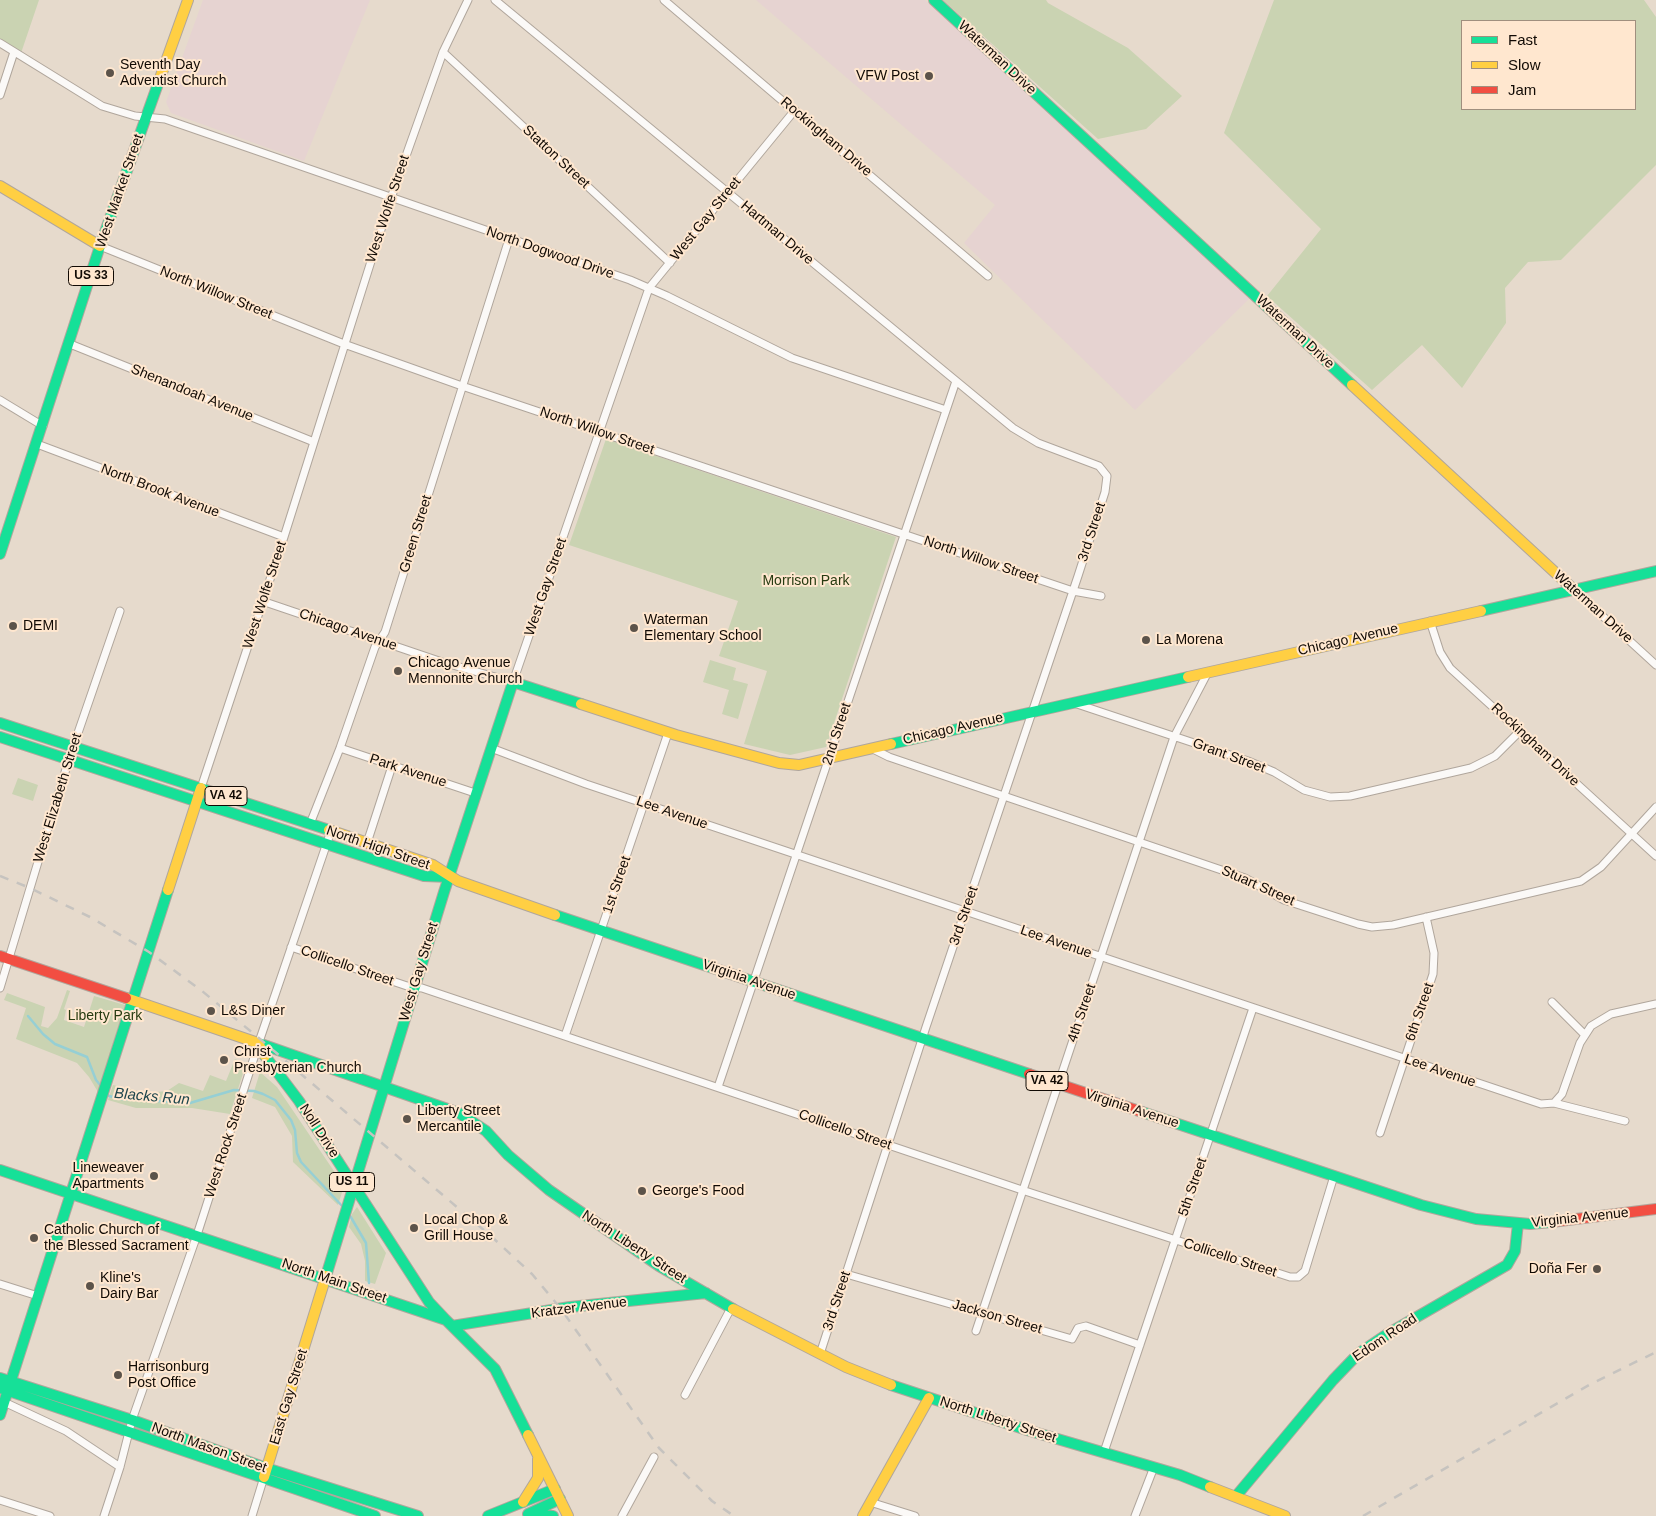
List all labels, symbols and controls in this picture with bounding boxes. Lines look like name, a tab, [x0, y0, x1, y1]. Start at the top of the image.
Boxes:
street label: Waterman Drive	[954, 18, 1040, 98]
legend	[1461, 20, 1636, 110]
text: Fast	[1508, 31, 1537, 48]
text: Slow	[1508, 56, 1541, 73]
place label: Seventh Day Adventist Church	[120, 57, 227, 90]
marker: Seventh Day Adventist Church	[104, 67, 116, 79]
place label: VFW Post	[856, 68, 919, 84]
marker: VFW Post	[923, 70, 935, 82]
text: Jam	[1508, 81, 1536, 98]
street label: Rockingham Drive	[777, 94, 875, 180]
street label: Statton Street	[519, 122, 593, 192]
street label: West Market Street	[93, 132, 147, 250]
street label: West Wolfe Street	[363, 153, 413, 265]
street label: West Gay Street	[667, 174, 745, 264]
street label: Hartman Drive	[737, 198, 817, 268]
street label: North Dogwood Drive	[484, 223, 616, 283]
street label: North Willow Street	[157, 263, 275, 323]
road number: US 33	[68, 266, 114, 286]
street label: Waterman Drive	[1252, 292, 1338, 372]
street label: Shenandoah Avenue	[128, 361, 256, 425]
street label: North Willow Street	[538, 404, 656, 458]
street label: North Brook Avenue	[98, 461, 222, 521]
street label: Green Street	[396, 493, 436, 575]
street label: 3rd Street	[1075, 500, 1109, 564]
street label: North Willow Street	[922, 533, 1040, 587]
street label: West Gay Street	[521, 536, 571, 638]
street label: West Wolfe Street	[240, 539, 290, 651]
street label: Waterman Drive	[1550, 567, 1636, 647]
park label: Morrison Park	[762, 573, 850, 589]
street label: Chicago Avenue	[297, 605, 399, 655]
place label: Waterman Elementary School	[644, 612, 762, 644]
place label: DEMI	[23, 618, 58, 634]
marker: DEMI	[7, 620, 19, 632]
street label: Chicago Avenue	[1296, 620, 1400, 660]
marker: Waterman Elementary School	[628, 622, 640, 634]
place label: La Morena	[1156, 632, 1223, 648]
marker: La Morena	[1140, 634, 1152, 646]
place label: Chicago Avenue Mennonite Church	[408, 655, 522, 688]
marker: Chicago Avenue Mennonite Church	[392, 665, 404, 677]
street label: Rockingham Drive	[1487, 700, 1583, 790]
street label: 2nd Street	[819, 701, 855, 767]
street label: Chicago Avenue	[901, 709, 1005, 749]
street label: West Elizabeth Street	[30, 731, 86, 865]
street label: Grant Street	[1190, 735, 1268, 777]
street label: Park Avenue	[367, 751, 449, 791]
road number: VA 42	[205, 786, 247, 806]
street label: Lee Avenue	[634, 793, 710, 833]
street label: North High Street	[324, 822, 432, 874]
street label: 1st Street	[599, 854, 635, 916]
street label: Stuart Street	[1219, 862, 1297, 910]
street label: 3rd Street	[946, 884, 982, 948]
street label: West Gay Street	[396, 921, 442, 1023]
street label: Lee Avenue	[1018, 922, 1094, 962]
street label: Collicello Street	[298, 942, 396, 990]
street label: Virginia Avenue	[700, 956, 798, 1004]
street label: 6th Street	[1402, 981, 1438, 1043]
street label: 4th Street	[1064, 982, 1100, 1044]
place label: L&S Diner	[221, 1003, 285, 1019]
marker: L&S Diner	[205, 1005, 217, 1017]
park label: Liberty Park	[68, 1008, 142, 1024]
place label: Christ Presbyterian Church	[234, 1044, 362, 1076]
street label: Lee Avenue	[1402, 1051, 1478, 1091]
marker: Christ Presbyterian Church	[218, 1054, 230, 1066]
road number: VA 42	[1026, 1072, 1068, 1090]
water label: Blacks Run	[113, 1085, 191, 1109]
street label: Virginia Avenue	[1083, 1086, 1181, 1132]
street label: West Rock Street	[201, 1092, 251, 1200]
street label: Noll Drive	[295, 1101, 343, 1161]
place label: Liberty Street Mercantile	[417, 1103, 500, 1136]
street label: Collicello Street	[796, 1106, 894, 1154]
marker: Liberty Street Mercantile	[401, 1113, 413, 1125]
street label: 5th Street	[1175, 1156, 1211, 1218]
place label: Lineweaver Apartments	[72, 1160, 144, 1192]
marker: Lineweaver Apartments	[148, 1170, 160, 1182]
road number: US 11	[330, 1172, 374, 1192]
place label: George's Food	[652, 1183, 744, 1199]
marker: George's Food	[636, 1185, 648, 1197]
street label: Virginia Avenue	[1531, 1205, 1629, 1231]
street label: North Liberty Street	[579, 1207, 689, 1287]
place label: Local Chop & Grill House	[424, 1212, 508, 1244]
place label: Catholic Church of the Blessed Sacrament	[44, 1222, 189, 1254]
marker: Local Chop & Grill House	[408, 1222, 420, 1234]
marker: Catholic Church of the Blessed Sacrament	[28, 1232, 40, 1244]
street label: Collicello Street	[1181, 1235, 1279, 1281]
street label: North Main Street	[279, 1255, 389, 1307]
place label: Doña Fer	[1529, 1261, 1587, 1277]
marker: Doña Fer	[1591, 1263, 1603, 1275]
street label: 3rd Street	[820, 1269, 854, 1333]
place label: Kline's Dairy Bar	[100, 1270, 158, 1302]
marker: Kline's Dairy Bar	[84, 1280, 96, 1292]
street label: Kratzer Avenue	[530, 1294, 628, 1322]
street label: Jackson Street	[950, 1296, 1044, 1338]
street label: Edom Road	[1350, 1310, 1420, 1366]
street label: East Gay Street	[267, 1347, 311, 1447]
place label: Harrisonburg Post Office	[128, 1359, 209, 1391]
marker: Harrisonburg Post Office	[112, 1369, 124, 1381]
street label: North Liberty Street	[938, 1393, 1058, 1447]
street label: North Mason Street	[149, 1419, 269, 1477]

